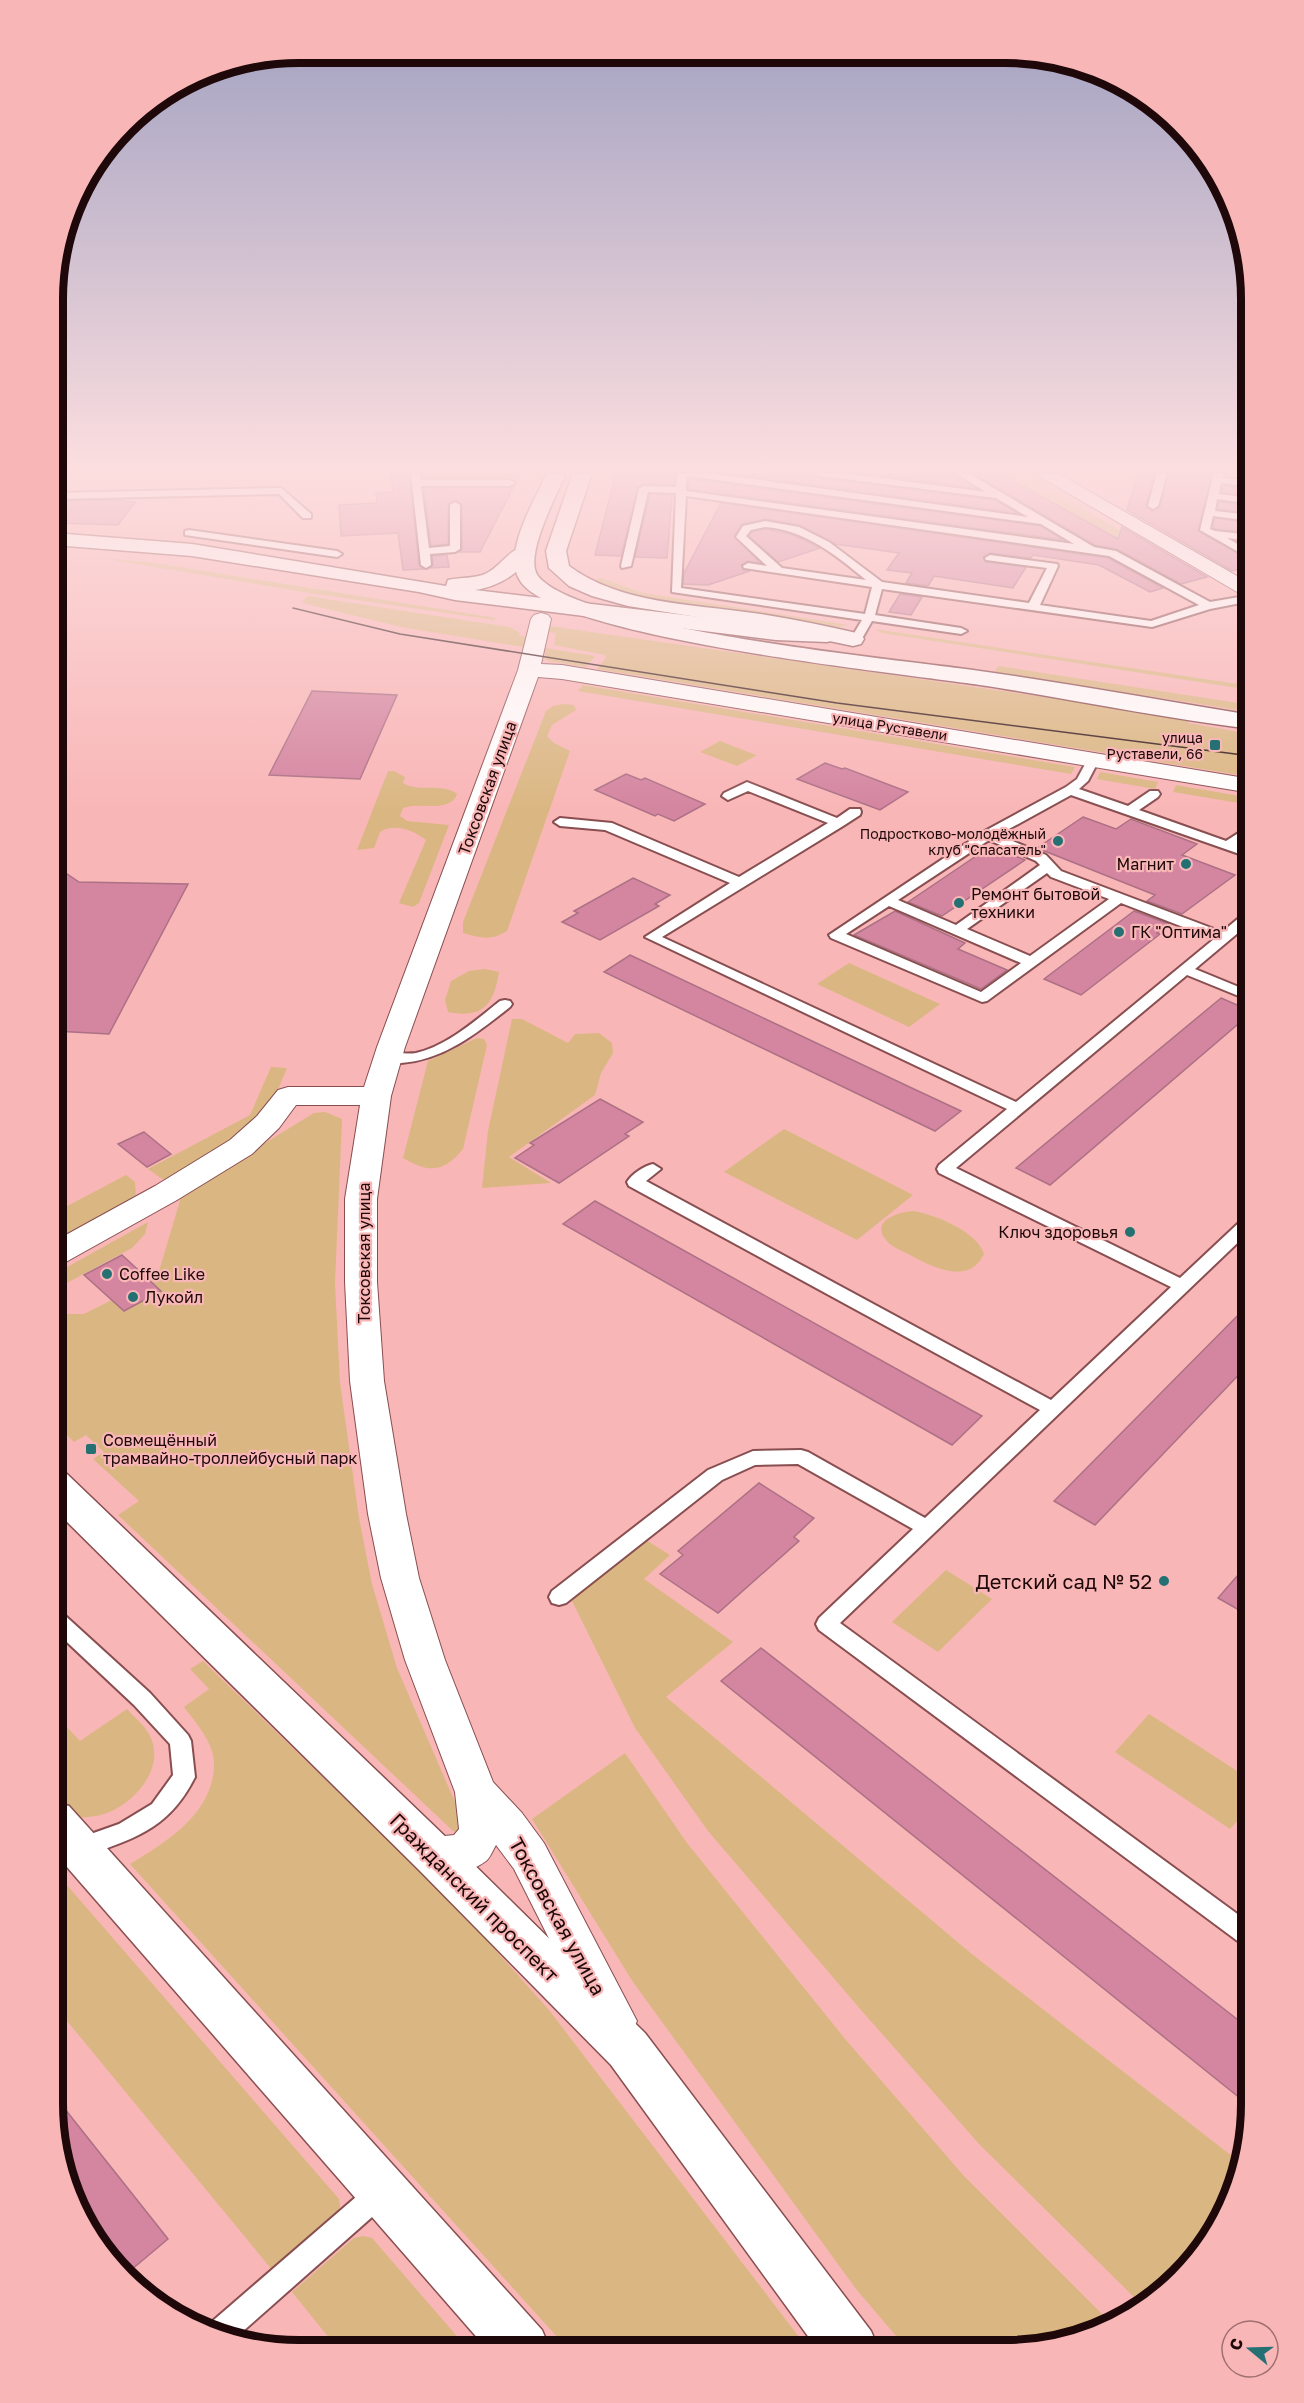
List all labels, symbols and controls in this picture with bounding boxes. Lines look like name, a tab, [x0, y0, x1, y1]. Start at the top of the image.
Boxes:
street label: улица Руставели	[831, 709, 949, 743]
street label: Токсовская улица	[453, 718, 521, 858]
place label: улица Руставели, 66	[1107, 729, 1203, 762]
marker: улица Руставели, 66	[1208, 738, 1222, 752]
place label: Подростково-молодёжный клуб "Спасатель"	[860, 825, 1046, 858]
marker: Подростково-молодёжный клуб "Спасатель"	[1051, 834, 1065, 848]
place label: Магнит	[1116, 854, 1174, 874]
marker: Магнит	[1179, 857, 1193, 871]
place label: Ремонт бытовой техники	[971, 884, 1100, 922]
marker: Ремонт бытовой техники	[952, 896, 966, 910]
place label: ГК "Оптима"	[1131, 922, 1227, 942]
marker: ГК "Оптима"	[1112, 925, 1126, 939]
street label: Токсовская улица	[354, 1182, 374, 1324]
place label: Ключ здоровья	[998, 1222, 1118, 1242]
marker: Ключ здоровья	[1123, 1225, 1137, 1239]
place label: Coffee Like	[119, 1264, 205, 1284]
marker: Coffee Like	[100, 1267, 114, 1281]
place label: Лукойл	[145, 1287, 203, 1307]
marker: Лукойл	[126, 1290, 140, 1304]
place label: Совмещённый трамвайно-троллейбусный парк	[103, 1430, 358, 1468]
marker: Совмещённый трамвайно-троллейбусный парк	[84, 1442, 98, 1456]
place label: Детский сад № 52	[975, 1569, 1152, 1593]
marker: Детский сад № 52	[1157, 1574, 1171, 1588]
street label: Гражданский проспект	[386, 1808, 564, 1986]
street label: Токсовская улица	[505, 1833, 611, 1999]
north arrow	[1220, 2319, 1280, 2379]
text: С	[1225, 2335, 1247, 2353]

